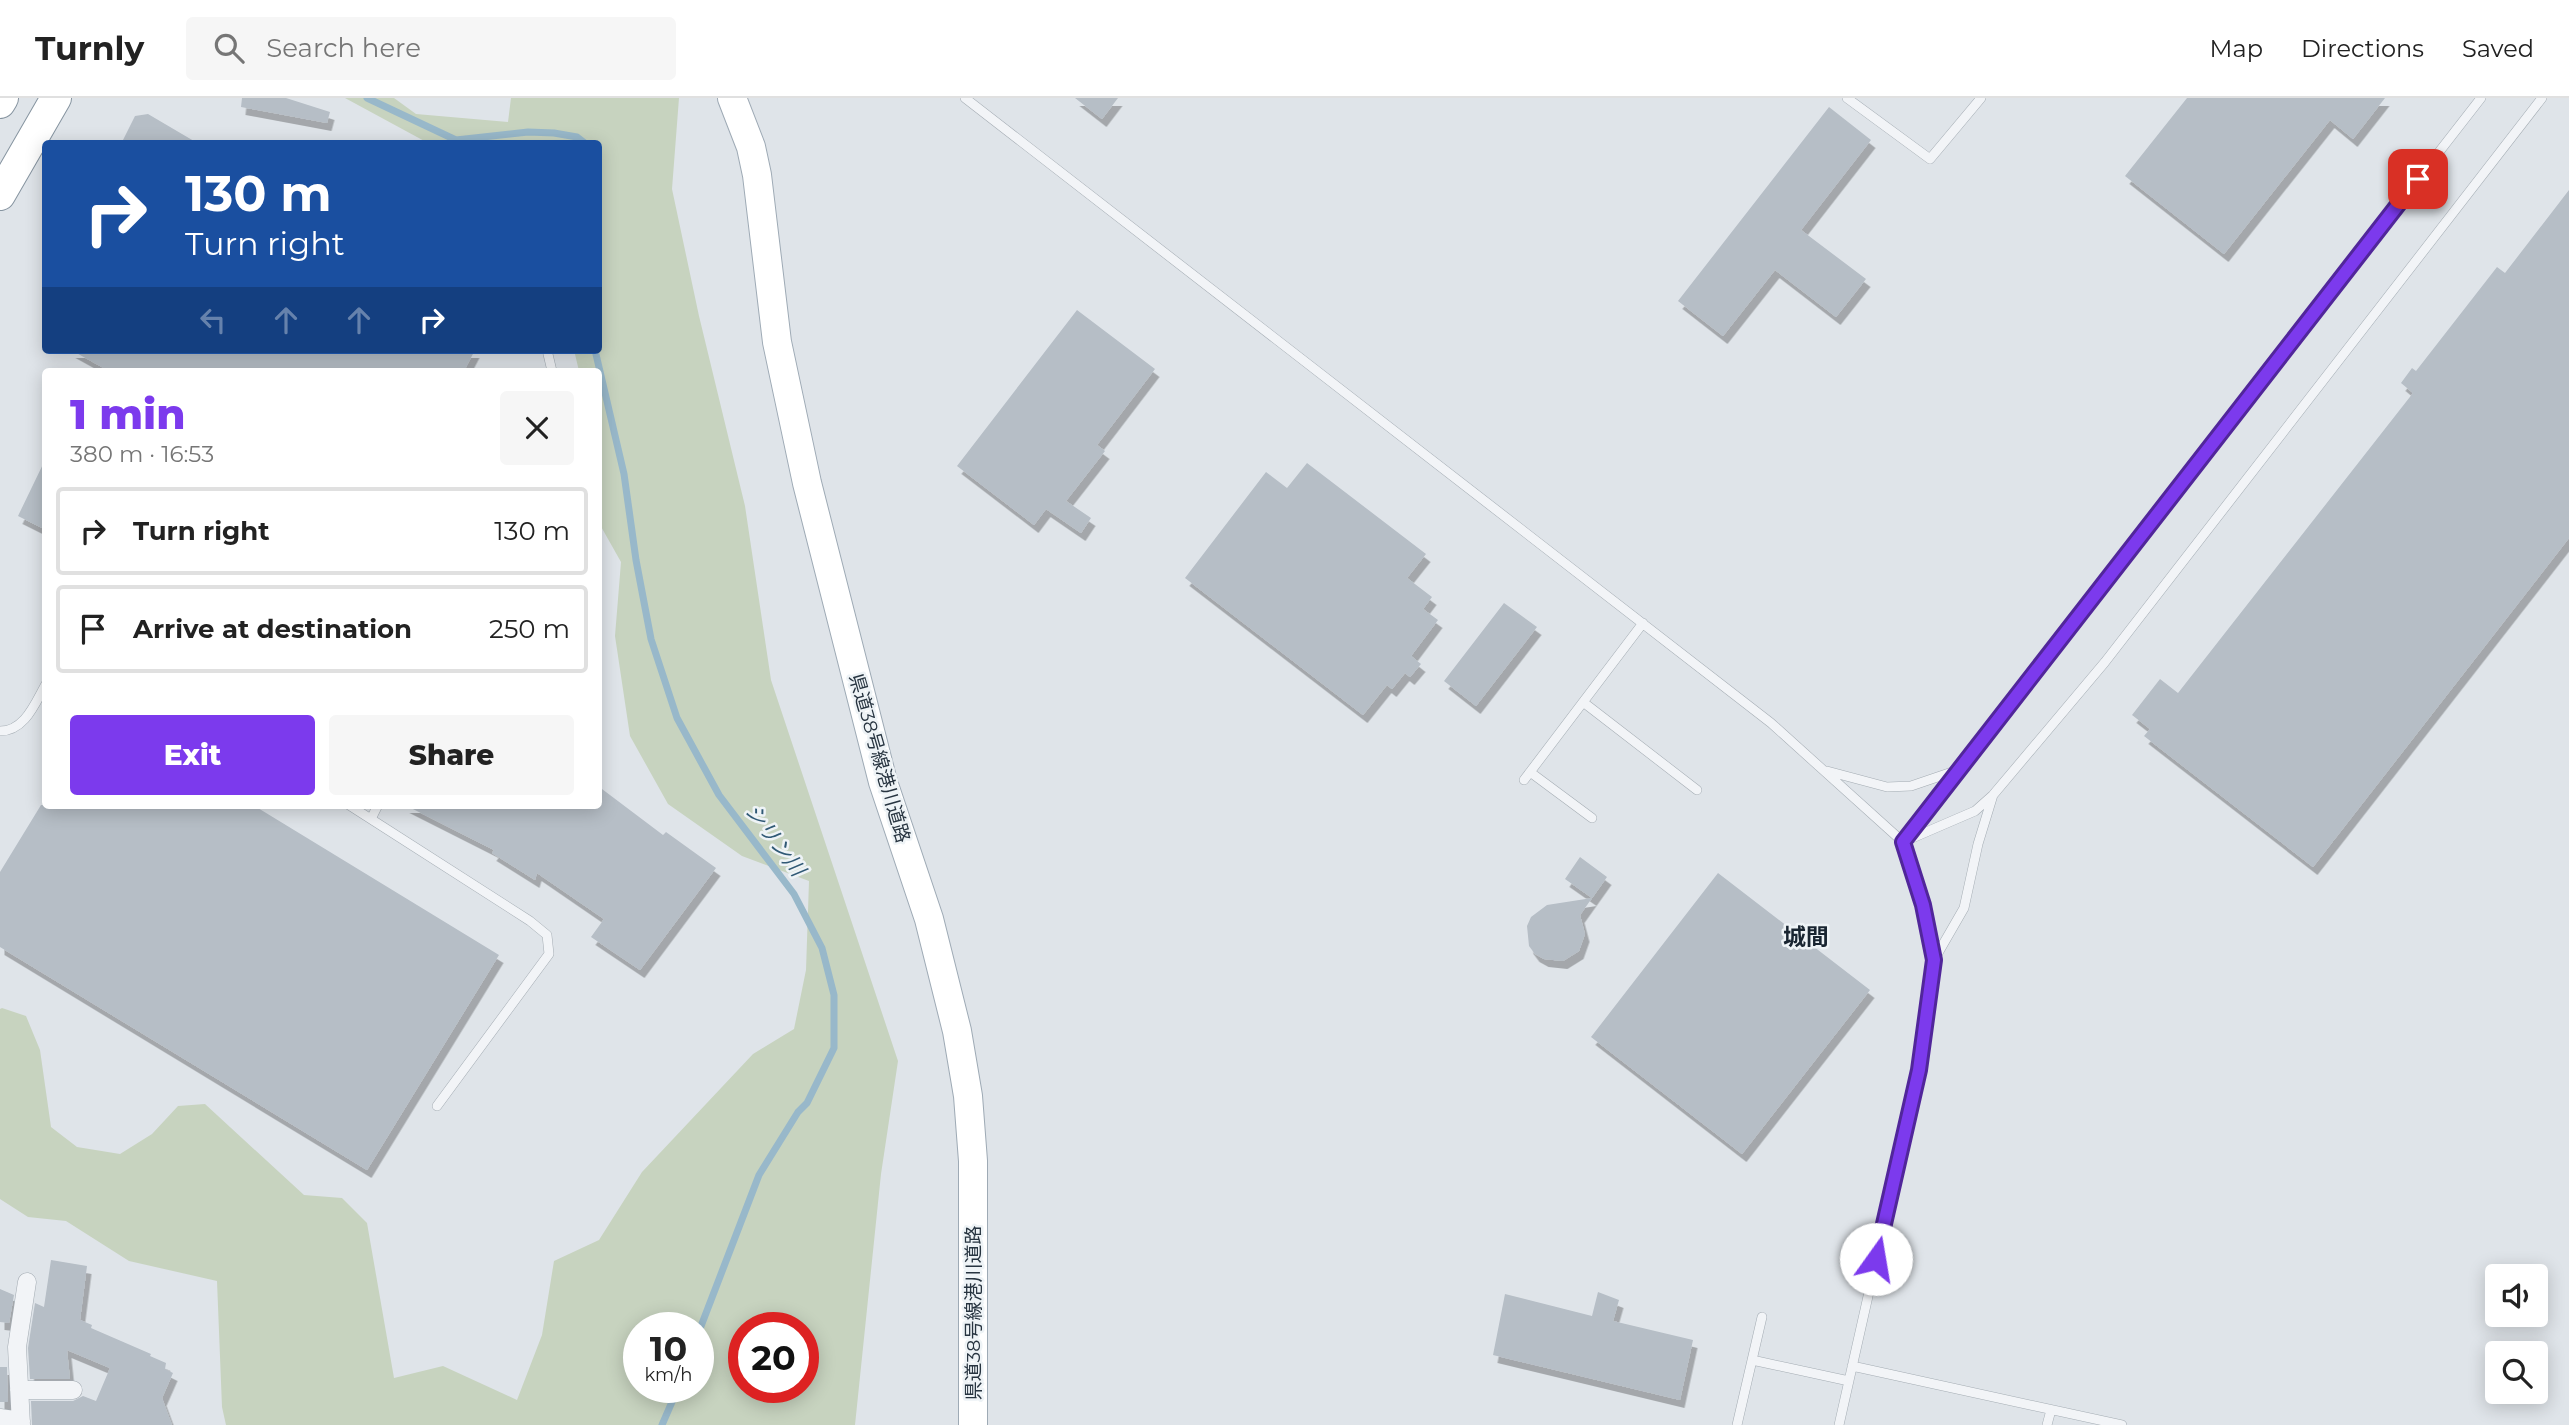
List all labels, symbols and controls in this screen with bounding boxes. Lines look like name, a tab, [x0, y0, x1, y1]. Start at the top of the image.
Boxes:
search box	[186, 17, 676, 80]
text: Turnly	[35, 28, 144, 68]
icon: search	[210, 29, 248, 67]
text: Search here	[266, 32, 421, 64]
text: Map	[2210, 34, 2263, 63]
text: Directions	[2301, 34, 2424, 63]
text: Saved	[2462, 34, 2534, 63]
pin	[2388, 149, 2448, 209]
icon: arrive	[2399, 160, 2437, 198]
text: 130 m	[185, 164, 332, 223]
icon: right	[70, 168, 161, 259]
text: Turn right	[185, 224, 345, 263]
icon: left	[194, 301, 232, 339]
icon: ahead	[267, 301, 305, 339]
icon: ahead	[340, 301, 378, 339]
icon: right	[413, 301, 451, 339]
text: 1 min	[70, 388, 186, 440]
button: close	[500, 391, 574, 465]
text: 380 m · 16:53	[70, 440, 214, 468]
icon: right	[74, 512, 112, 550]
text: Turn right	[133, 515, 269, 547]
text: 130 m	[494, 515, 570, 547]
icon: arrive	[74, 610, 112, 648]
text: Arrive at destination	[133, 613, 412, 645]
text: 250 m	[489, 613, 570, 645]
street label: 県道38号線港川道路	[844, 671, 915, 845]
button: Exit	[70, 715, 315, 795]
button: Share	[329, 715, 574, 795]
water label: シリン川	[740, 799, 812, 882]
district label: 城間	[1783, 923, 1829, 951]
position arrow	[1839, 1222, 1913, 1296]
street label: 県道38号線港川道路	[962, 1226, 985, 1400]
map controls	[2485, 1264, 2548, 1404]
button: sound	[2485, 1264, 2548, 1327]
speed limit sign: 20	[728, 1312, 819, 1403]
text: 10	[650, 1327, 687, 1370]
button: search	[2485, 1341, 2548, 1404]
text: km/h	[644, 1364, 693, 1386]

